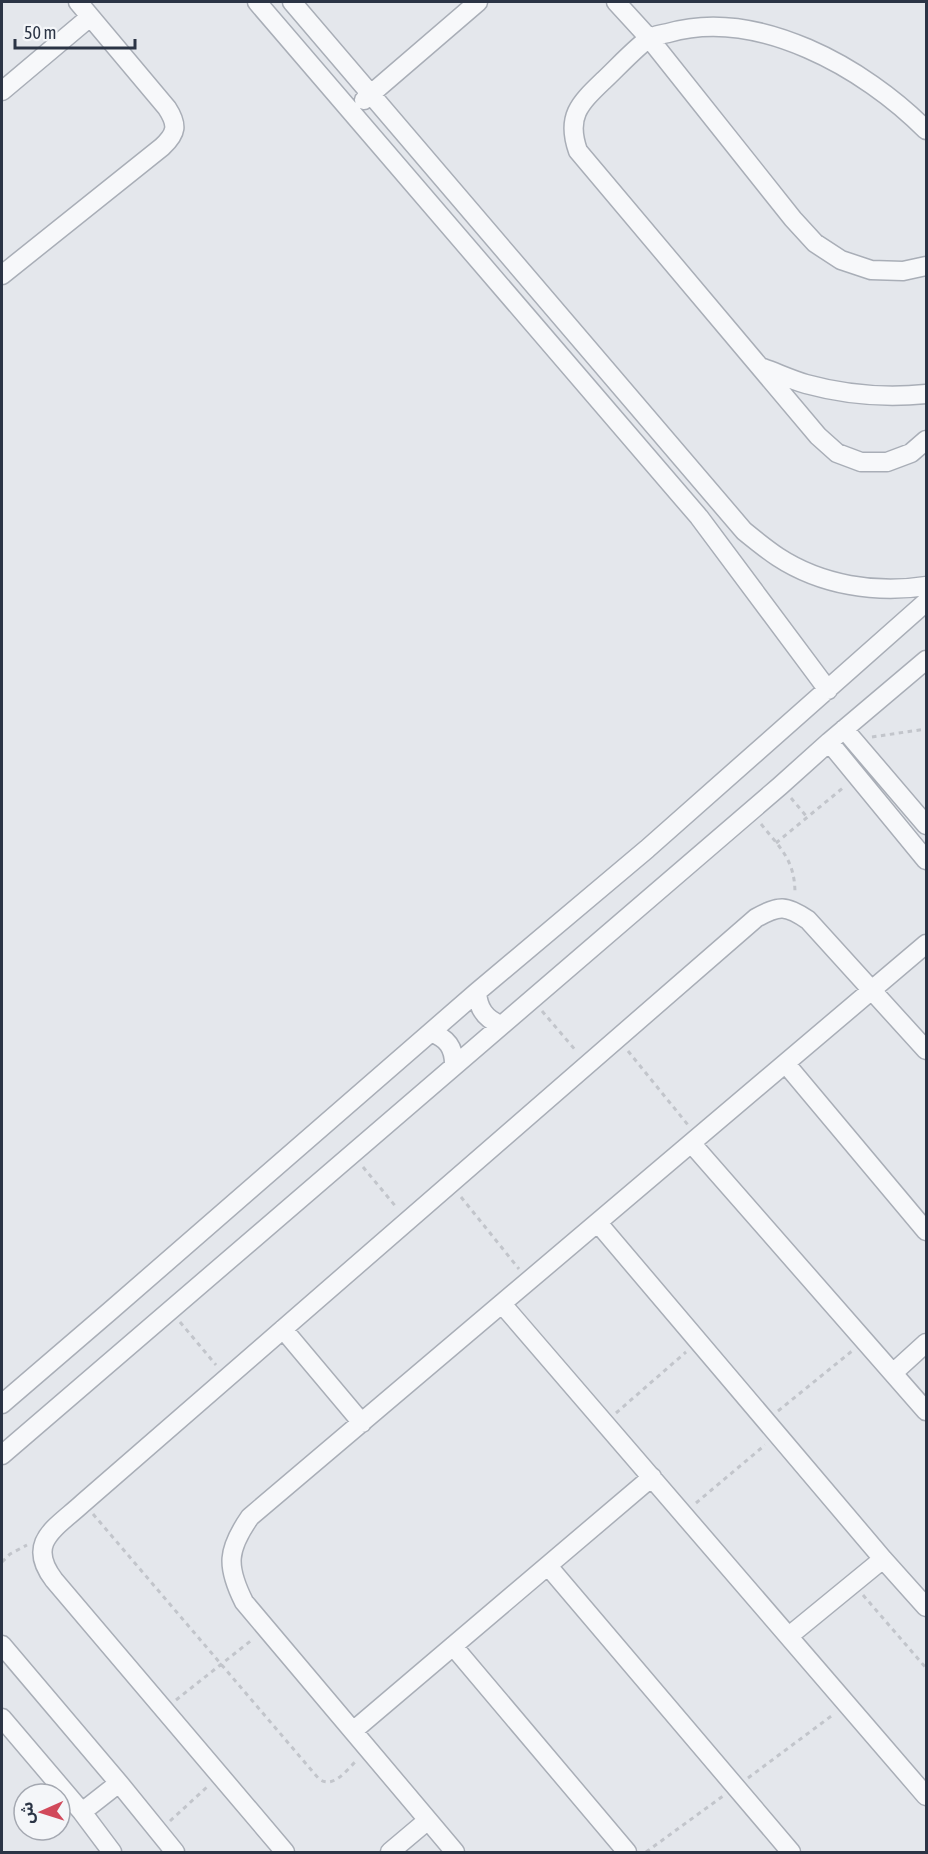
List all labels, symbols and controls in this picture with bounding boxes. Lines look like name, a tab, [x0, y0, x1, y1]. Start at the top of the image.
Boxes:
scale bar	[15, 12, 135, 50]
text: 50 m	[24, 22, 56, 43]
north arrow	[12, 1782, 72, 1842]
text: ش	[17, 1801, 38, 1824]

